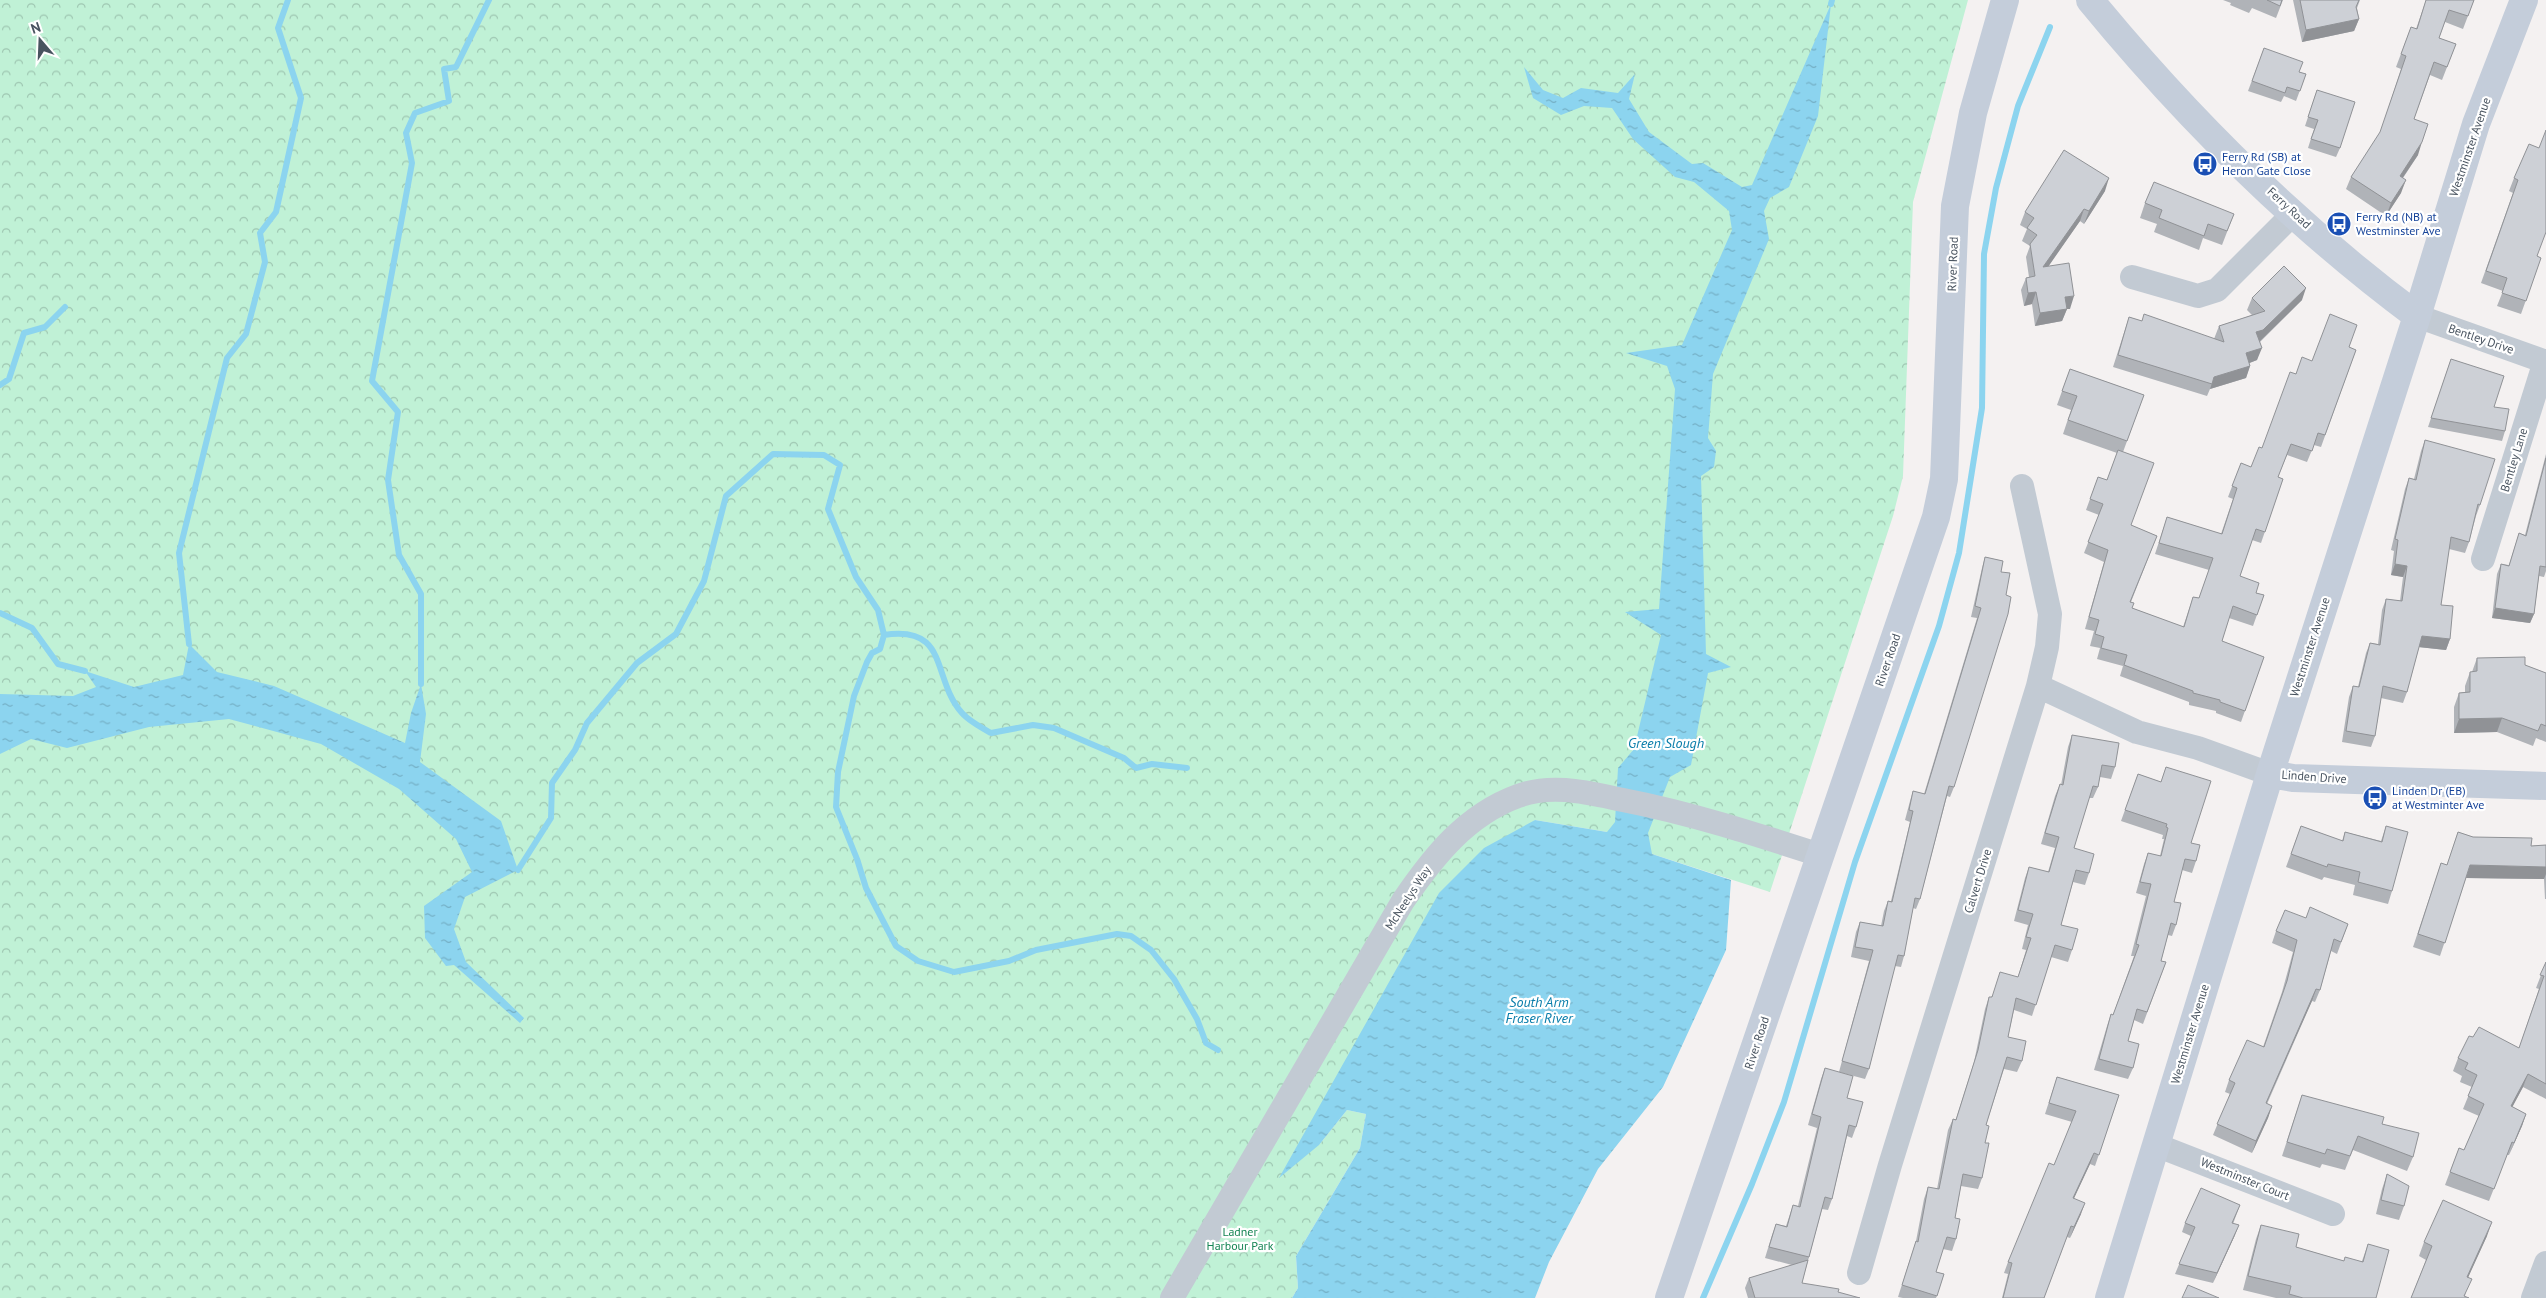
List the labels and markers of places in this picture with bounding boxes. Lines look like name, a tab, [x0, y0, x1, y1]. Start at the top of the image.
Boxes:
place label: Ferry Rd (SB) at Heron Gate Close	[2222, 149, 2311, 178]
bus stop icon: Ferry Rd (SB) at Heron Gate Close	[2192, 151, 2218, 177]
place label: Ferry Rd (NB) at Westminster Ave	[2356, 209, 2441, 238]
bus stop icon: Ferry Rd (NB) at Westminster Ave	[2326, 211, 2352, 237]
place label: Linden Dr (EB) at Westminter Ave	[2392, 783, 2484, 812]
bus stop icon: Linden Dr (EB) at Westminter Ave	[2362, 785, 2388, 811]

